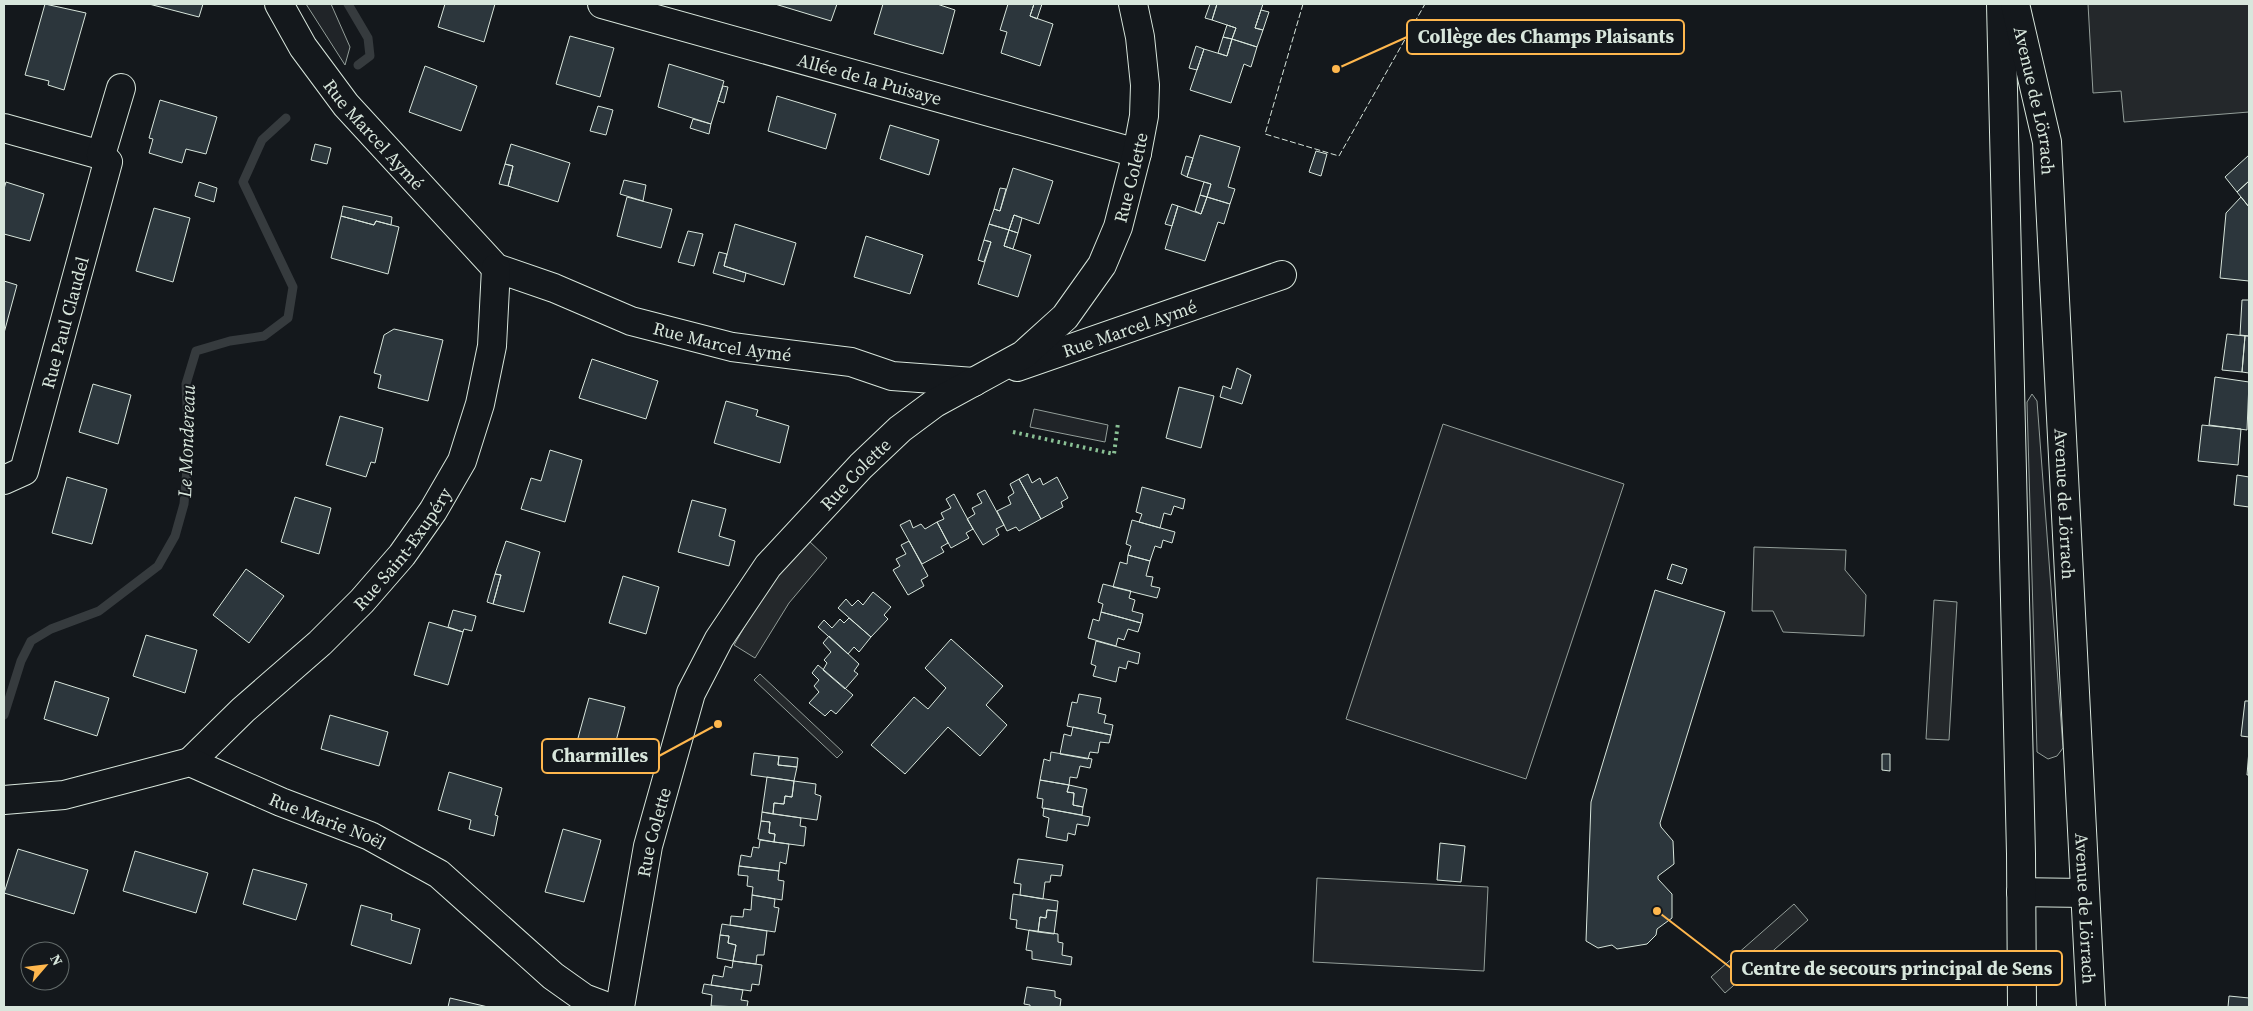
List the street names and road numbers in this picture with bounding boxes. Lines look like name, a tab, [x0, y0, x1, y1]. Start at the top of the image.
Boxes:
street label: Avenue de Lörrach	[2008, 24, 2061, 176]
street label: Allée de la Puisaye	[795, 47, 945, 111]
street label: Rue Marcel Aymé	[318, 74, 430, 195]
street label: Rue Colette	[1107, 130, 1153, 225]
street label: Rue Paul Claudel	[35, 254, 94, 391]
street label: Rue Marcel Aymé	[1059, 293, 1200, 363]
street label: Rue Marcel Aymé	[651, 315, 793, 367]
street label: Avenue de Lörrach	[2049, 428, 2082, 580]
street label: Rue Colette	[814, 432, 896, 515]
street label: Rue Saint-Exupéry	[347, 482, 457, 616]
street label: Rue Colette	[630, 784, 676, 879]
street label: Rue Marie Noël	[265, 786, 391, 855]
street label: Avenue de Lörrach	[2070, 832, 2102, 985]

